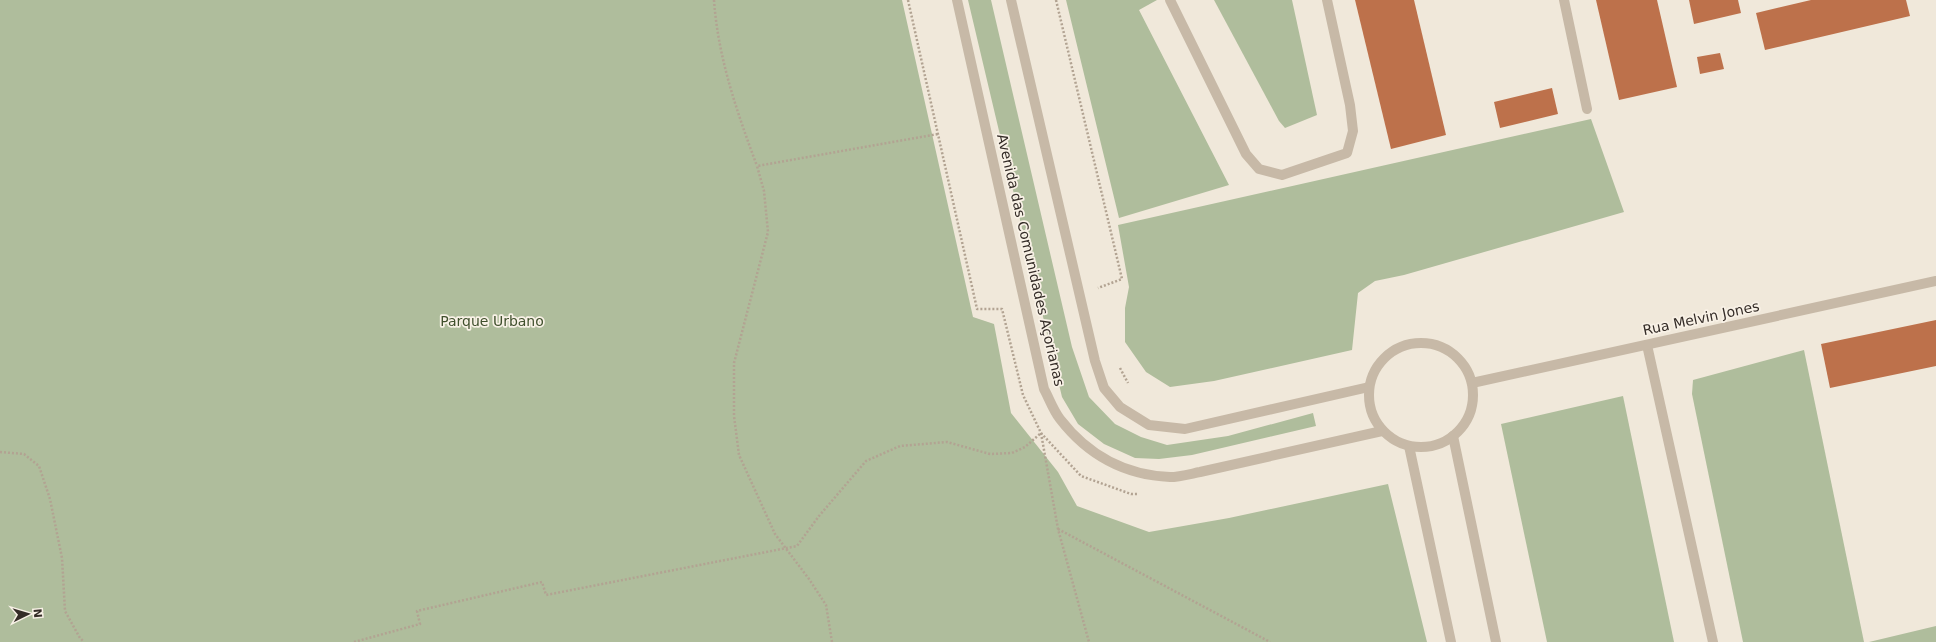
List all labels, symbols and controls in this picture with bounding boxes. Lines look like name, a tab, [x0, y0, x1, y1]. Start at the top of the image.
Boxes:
street label: Avenida das Comunidades Açorianas	[994, 132, 1068, 388]
street label: Rua Melvin Jones	[1641, 298, 1761, 338]
park label: Parque Urbano	[440, 313, 544, 329]
north arrow	[8, 594, 48, 634]
text: N	[31, 608, 44, 618]

